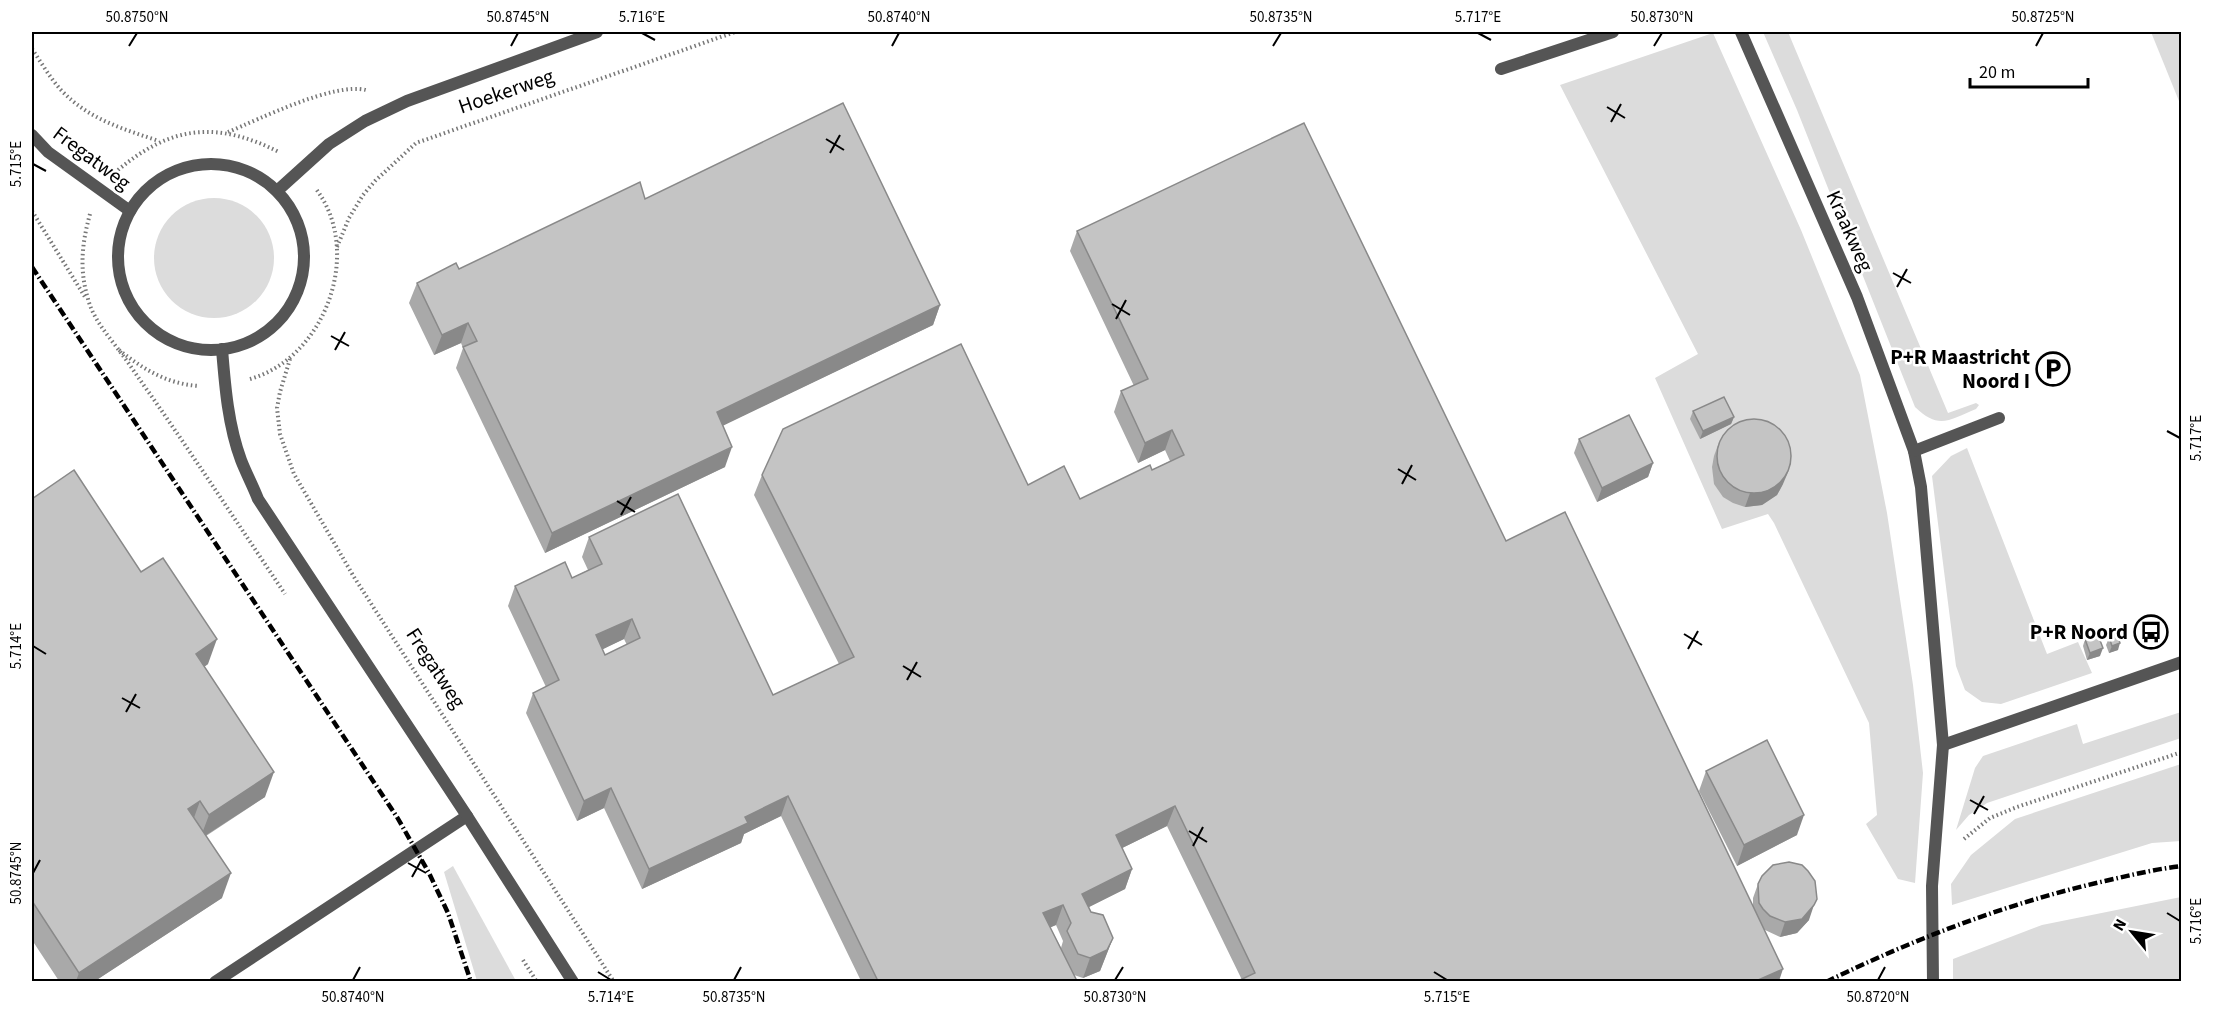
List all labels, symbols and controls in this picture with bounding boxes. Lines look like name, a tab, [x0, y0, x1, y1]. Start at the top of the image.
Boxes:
text: 50.8750°N	[105, 7, 169, 28]
text: 50.8745°N	[486, 7, 550, 28]
text: 5.716°E	[619, 7, 665, 28]
text: 50.8740°N	[867, 7, 931, 28]
text: 50.8735°N	[1249, 7, 1313, 28]
text: 5.717°E	[1455, 7, 1501, 28]
text: 50.8730°N	[1630, 7, 1694, 28]
text: 50.8725°N	[2011, 7, 2075, 28]
scale bar	[1970, 51, 2088, 89]
street label: Hoekerweg	[454, 60, 558, 121]
text: 20 m	[1979, 60, 2015, 85]
street label: Fregatweg	[47, 119, 138, 198]
text: 5.715°E	[6, 141, 27, 187]
street label: Kraakweg	[1819, 185, 1881, 277]
place label: P+R Maastricht Noord I	[1890, 342, 2030, 396]
parking icon: P+R Maastricht Noord I	[2035, 351, 2071, 387]
text: 5.717°E	[2186, 415, 2207, 461]
bus stop icon: P+R Noord	[2133, 614, 2169, 650]
place label: P+R Noord	[2030, 617, 2128, 647]
street label: Fregatweg	[399, 622, 474, 715]
text: 5.714°E	[6, 623, 27, 669]
text: 50.8745°N	[6, 841, 27, 905]
text: 5.716°E	[2186, 898, 2207, 944]
north arrow	[2102, 902, 2162, 962]
text: N	[2108, 915, 2132, 935]
text: 50.8740°N	[321, 987, 385, 1008]
text: 5.714°E	[588, 987, 634, 1008]
text: 50.8735°N	[702, 987, 766, 1008]
text: 50.8730°N	[1083, 987, 1147, 1008]
text: 5.715°E	[1424, 987, 1470, 1008]
text: 50.8720°N	[1846, 987, 1910, 1008]

